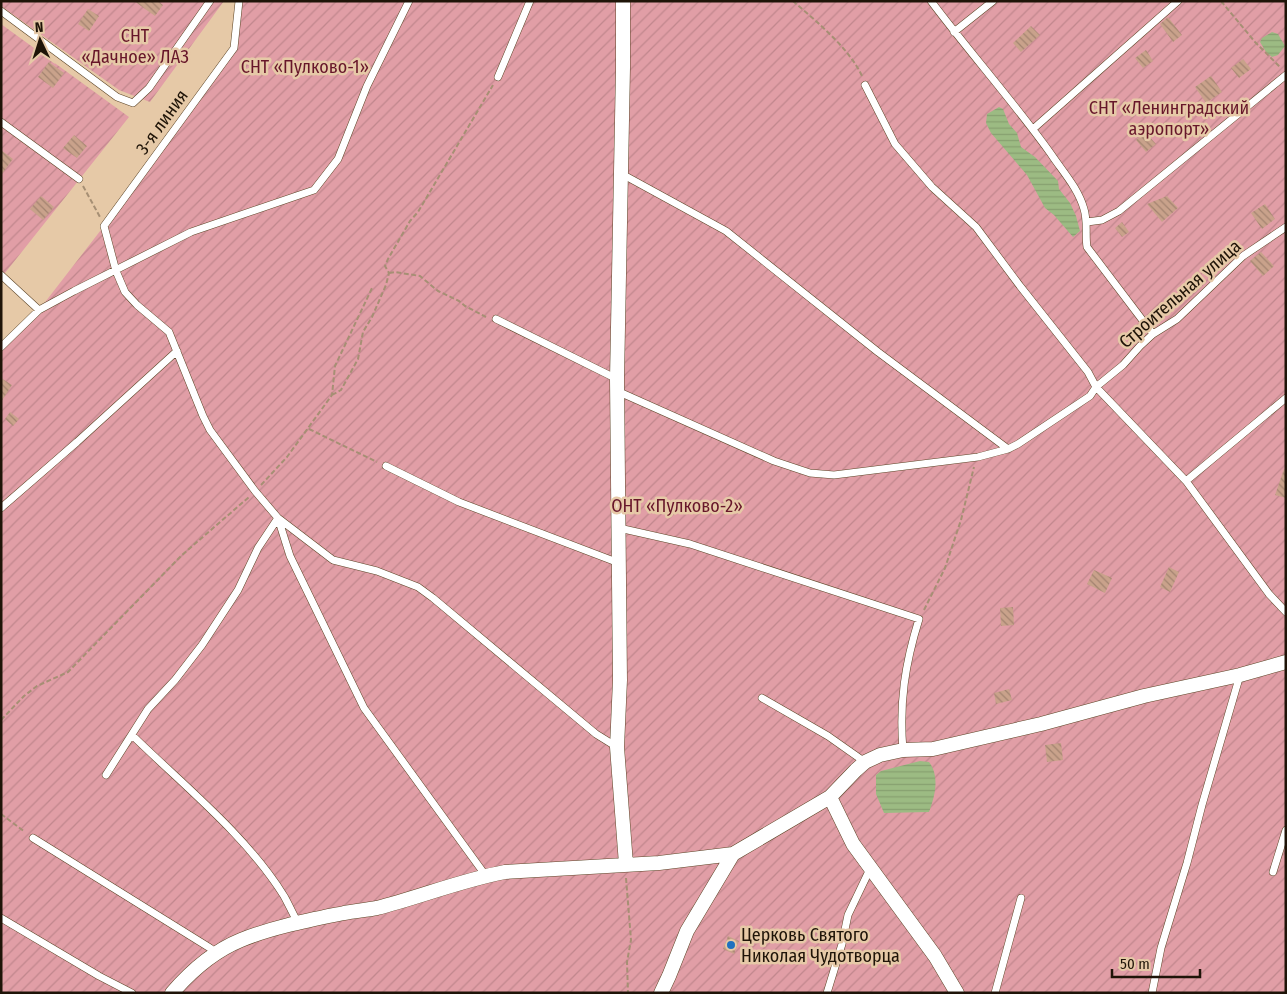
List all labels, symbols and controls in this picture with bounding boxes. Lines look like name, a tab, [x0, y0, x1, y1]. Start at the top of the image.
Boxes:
north arrow	[15, 15, 65, 65]
text: N	[34, 19, 44, 36]
park label: СНТ «Дачное» ЛАЗ	[81, 25, 189, 68]
park label: СНТ «Пулково-1»	[241, 56, 369, 78]
street label: 3-я линия	[131, 85, 193, 159]
park label: СНТ «Ленинградский аэропорт»	[1089, 97, 1249, 140]
street label: Строительная улица	[1115, 235, 1245, 353]
park label: ОНТ «Пулково-2»	[611, 495, 743, 517]
place label: Церковь Святого Николая Чудотворца	[741, 924, 900, 967]
marker: Церковь Святого Николая Чудотворца	[725, 939, 737, 951]
scale bar	[1112, 946, 1200, 978]
text: 50 m	[1120, 955, 1150, 973]

